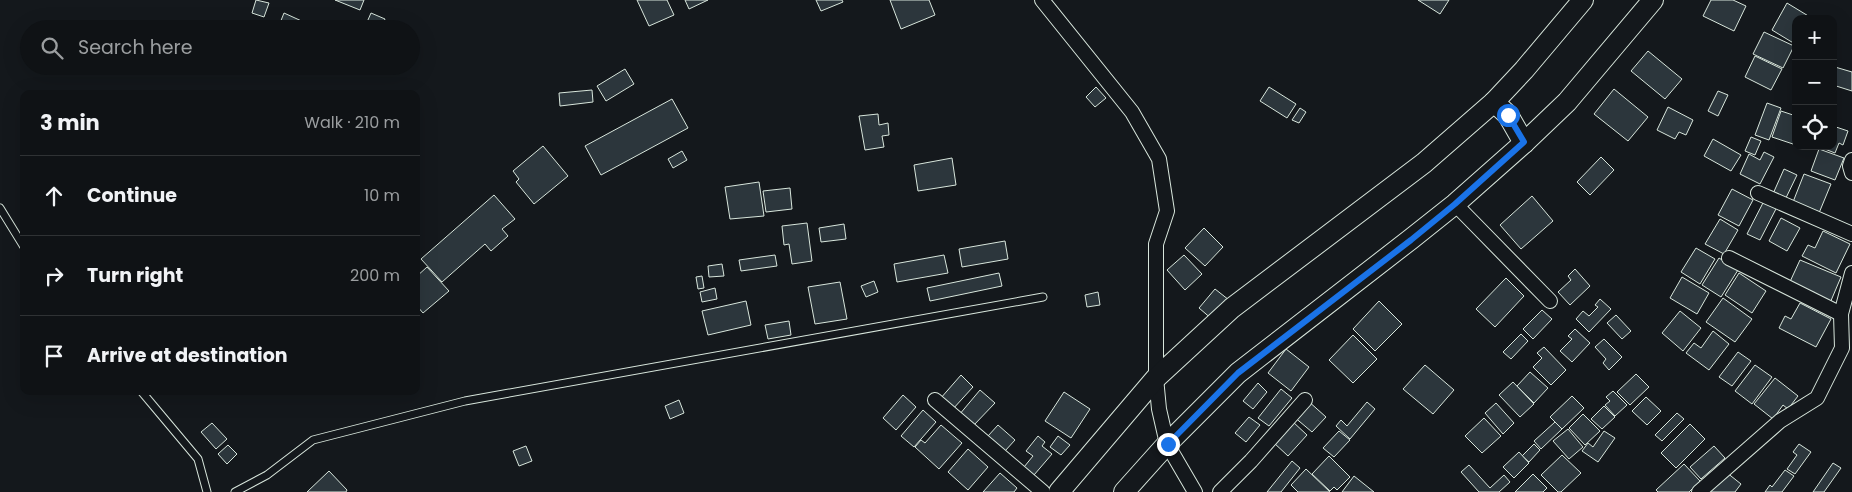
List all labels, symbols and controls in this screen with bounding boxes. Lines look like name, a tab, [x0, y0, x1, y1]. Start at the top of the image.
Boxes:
map controls	[1792, 15, 1837, 150]
button: +	[1792, 15, 1837, 60]
search box	[20, 20, 420, 75]
icon: search	[38, 34, 66, 62]
text: Search here	[78, 34, 192, 61]
button: −	[1792, 60, 1837, 105]
route start	[1497, 104, 1520, 127]
button: locate	[1792, 105, 1837, 150]
text: 3 min	[40, 108, 100, 137]
text: Walk · 210 m	[304, 111, 400, 134]
icon: ahead	[40, 182, 68, 210]
text: Continue	[87, 182, 177, 209]
text: 10 m	[364, 184, 400, 207]
icon: right	[40, 262, 68, 290]
text: Turn right	[87, 262, 183, 289]
text: 200 m	[350, 264, 400, 287]
icon: arrive	[40, 342, 68, 370]
text: Arrive at destination	[87, 342, 288, 369]
route end	[1157, 433, 1180, 456]

